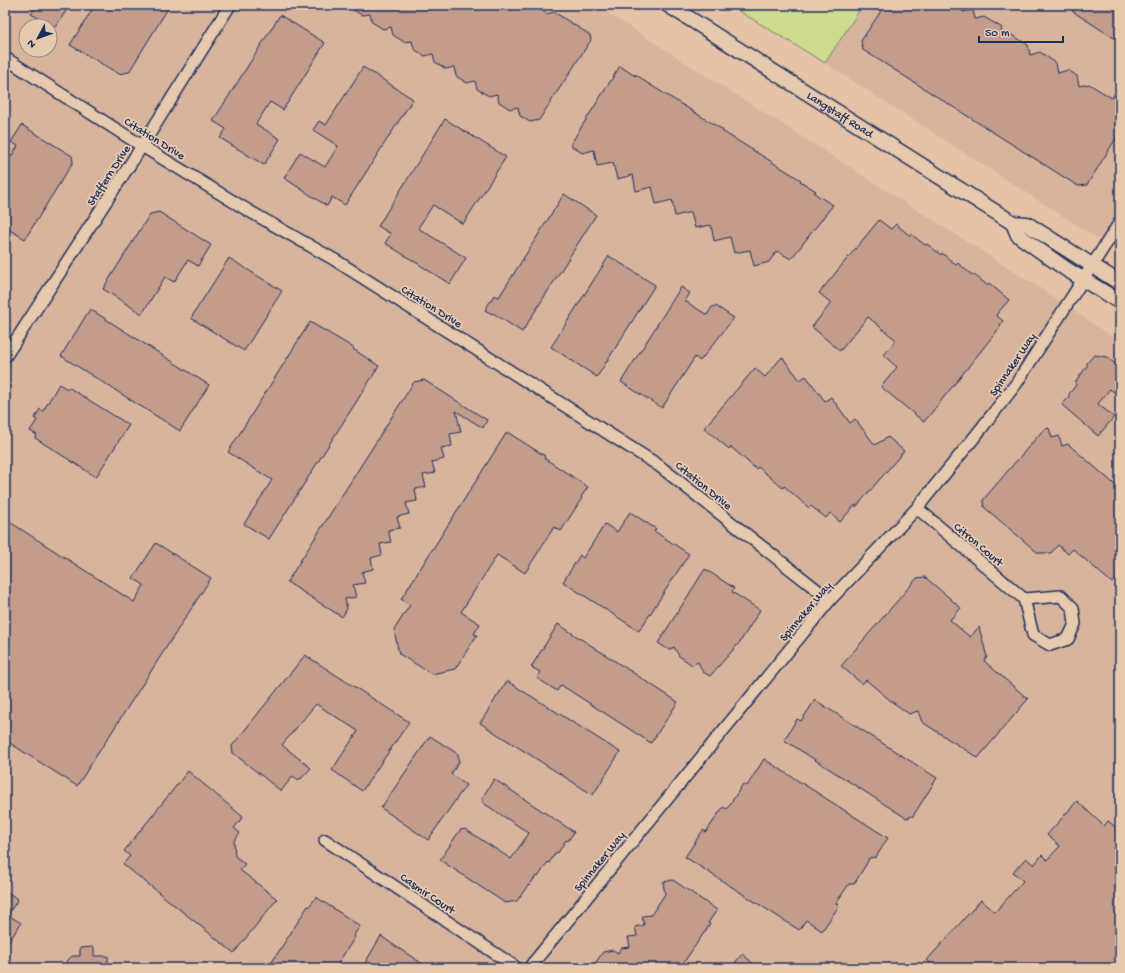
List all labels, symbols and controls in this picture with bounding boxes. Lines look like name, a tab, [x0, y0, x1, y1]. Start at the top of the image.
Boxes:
north arrow	[18, 18, 58, 58]
scale bar	[979, 18, 1063, 44]
text: 50 m	[985, 27, 1010, 41]
text: N	[25, 37, 39, 50]
street label: Langstaff Road	[803, 89, 876, 142]
street label: Citation Drive	[121, 115, 188, 164]
street label: Staffern Drive	[85, 142, 135, 209]
street label: Citation Drive	[398, 283, 465, 332]
street label: Spinnaker Way	[987, 331, 1040, 400]
street label: Citation Drive	[671, 459, 735, 514]
street label: Citron Court	[950, 521, 1006, 571]
street label: Spinnaker Way	[778, 580, 836, 645]
street label: Spinnaker Way	[572, 829, 629, 895]
street label: Casmir Court	[397, 871, 458, 919]

